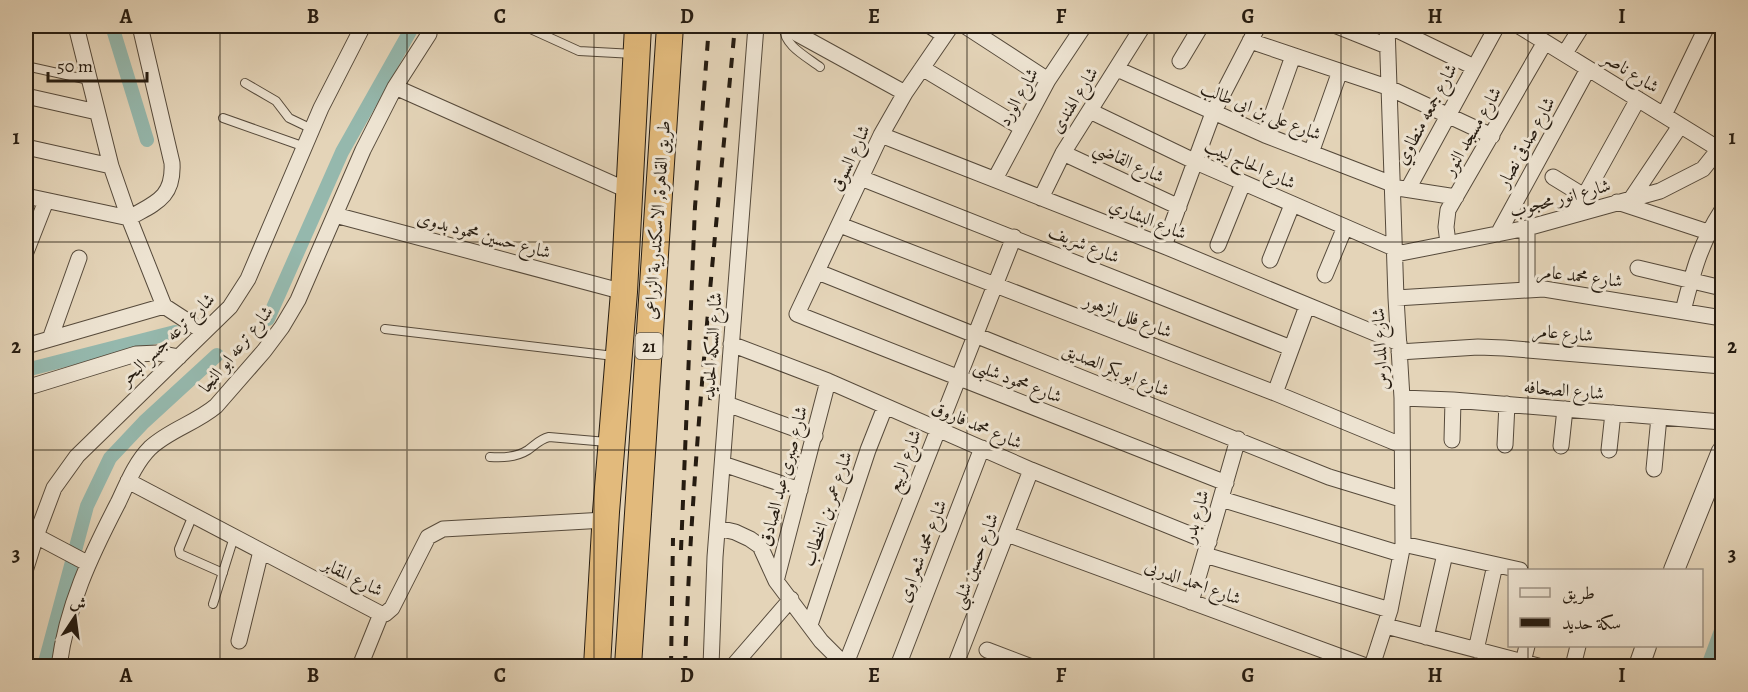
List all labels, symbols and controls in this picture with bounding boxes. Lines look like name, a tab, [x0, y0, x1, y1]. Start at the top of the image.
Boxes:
text: A	[119, 3, 133, 30]
text: B	[307, 3, 319, 30]
text: C	[494, 3, 506, 30]
text: D	[680, 3, 694, 30]
text: E	[868, 3, 880, 30]
text: F	[1056, 3, 1067, 30]
text: G	[1241, 3, 1255, 30]
text: H	[1428, 3, 1443, 30]
text: I	[1618, 3, 1626, 30]
street label: شارع ناصر	[1595, 44, 1664, 101]
scale bar	[48, 45, 147, 83]
text: 50 m	[57, 54, 93, 78]
street label: شارع جمعه منطاوي	[1389, 59, 1465, 170]
street label: شارع الهندى	[1044, 62, 1106, 139]
street label: شارع الورد	[992, 63, 1046, 132]
street label: شارع على بن ابى طالب	[1196, 76, 1325, 149]
street label: شارع مسجد النور	[1436, 82, 1510, 183]
street label: شارع صدقى نصار	[1490, 92, 1563, 195]
street label: طريق القاهرة, الاسكندرية الزراعى	[638, 120, 676, 320]
street label: شارع السوق	[824, 121, 879, 196]
text: 1	[12, 124, 20, 151]
text: 1	[1728, 124, 1736, 151]
street label: شارع الحاج لبيب	[1199, 133, 1299, 198]
street label: شارع القاضي	[1088, 135, 1168, 193]
street label: شارع انور محجوب	[1507, 173, 1614, 226]
street label: شارع البشاري	[1105, 193, 1190, 248]
street label: شارع حسين محمود بدوى	[414, 206, 554, 267]
street label: شارع شريف	[1044, 219, 1123, 272]
street label: شارع محمد عامر	[1536, 259, 1624, 296]
street label: شارع ترعه جسر البحر	[113, 287, 222, 394]
street label: شارع فلل الزهور	[1078, 288, 1175, 347]
street label: شارع السكه الحديد	[696, 292, 731, 399]
street label: شارع ترعه ابو النجا	[193, 300, 281, 399]
street label: شارع المدارس	[1366, 307, 1397, 391]
street label: شارع عامر	[1531, 318, 1594, 351]
text: 2	[11, 333, 21, 360]
road number: 21	[636, 333, 662, 359]
text: 2	[1727, 333, 1737, 360]
street label: شارع ابو بكر الصديق	[1058, 338, 1173, 405]
street label: شارع محمود شلبى	[969, 353, 1066, 412]
street label: شارع الصحافه	[1522, 375, 1605, 408]
street label: شارع محمد فاروق	[927, 395, 1026, 458]
street label: شارع صبرى عبد الصادق	[753, 403, 816, 550]
street label: شارع الربيع	[881, 426, 931, 497]
street label: شارع عمر بن الخطاب	[796, 448, 861, 571]
street label: شارع بدر	[1177, 487, 1218, 548]
street label: شارع محمد شعراوى	[891, 496, 955, 607]
street label: شارع حسين شلبى	[946, 510, 1007, 613]
text: 3	[12, 541, 20, 568]
text: 3	[1728, 541, 1736, 568]
street label: شارع المقابر	[316, 551, 387, 605]
street label: شارع احمد الدربى	[1140, 553, 1245, 613]
legend	[1508, 569, 1703, 647]
text: طريق	[1562, 581, 1595, 605]
north arrow	[45, 587, 105, 647]
text: ش	[68, 591, 88, 616]
text: سكة حديد	[1562, 611, 1621, 635]
text: A	[119, 662, 133, 689]
text: B	[307, 662, 319, 689]
text: C	[494, 662, 506, 689]
text: D	[680, 662, 694, 689]
text: E	[868, 662, 880, 689]
text: F	[1056, 662, 1067, 689]
text: G	[1241, 662, 1255, 689]
text: H	[1428, 662, 1443, 689]
text: I	[1618, 662, 1626, 689]

